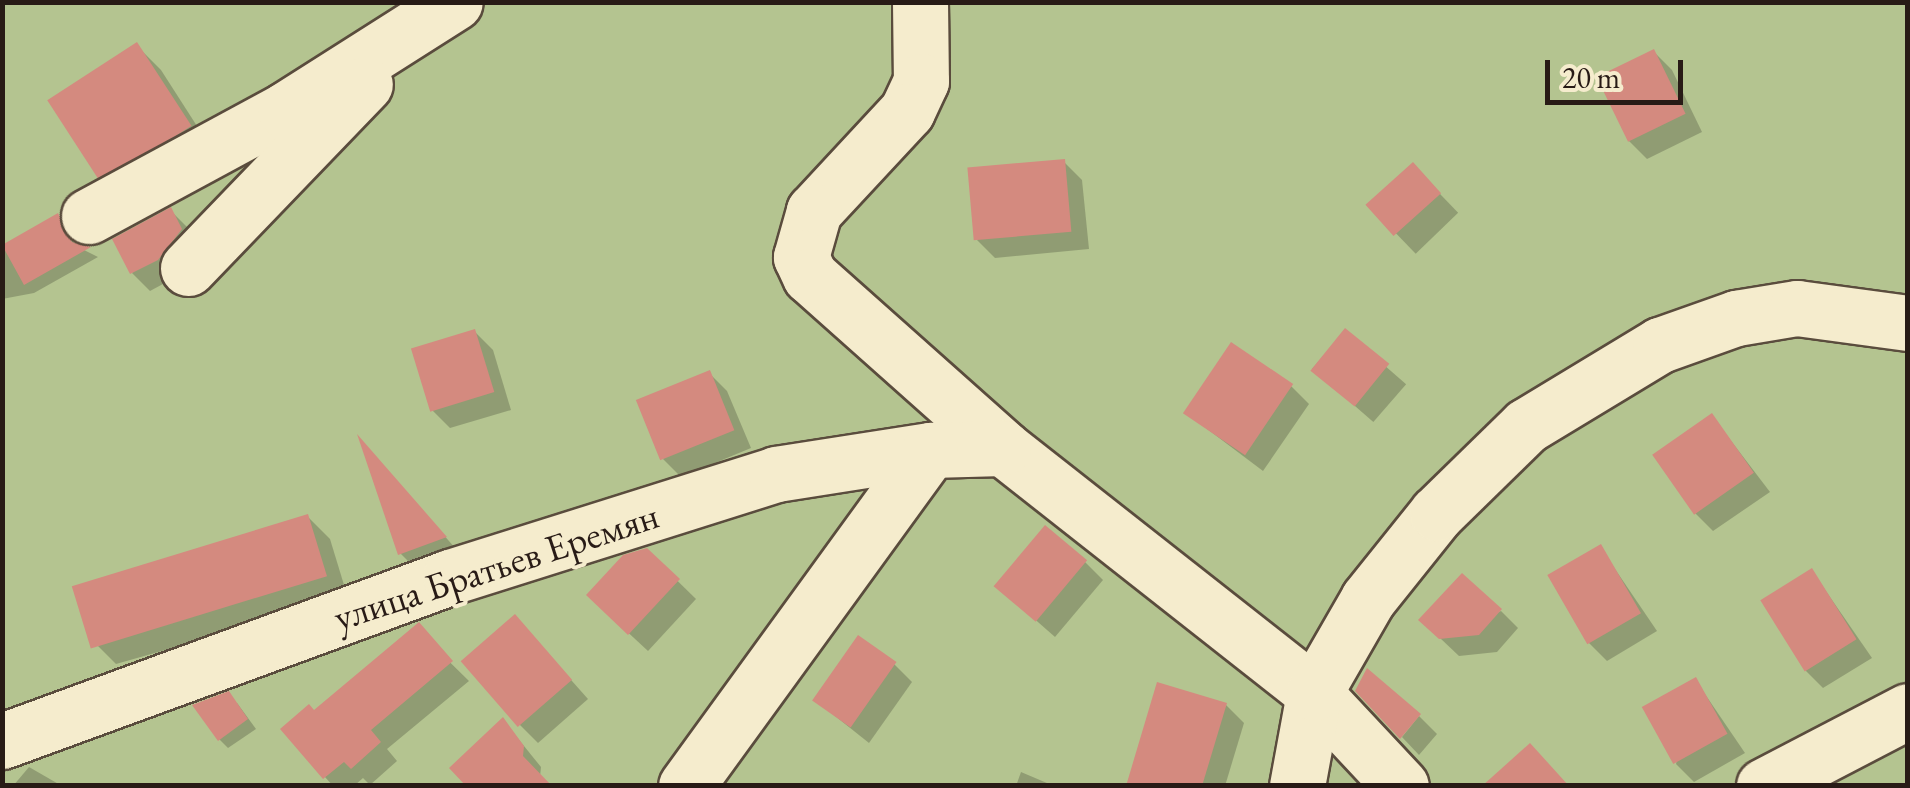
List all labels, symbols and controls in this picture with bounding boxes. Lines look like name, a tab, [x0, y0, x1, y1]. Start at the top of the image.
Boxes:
scale bar	[1550, 40, 1688, 102]
text: 20 m	[1562, 58, 1620, 97]
street label: улица Братьев Еремян	[328, 492, 664, 640]

